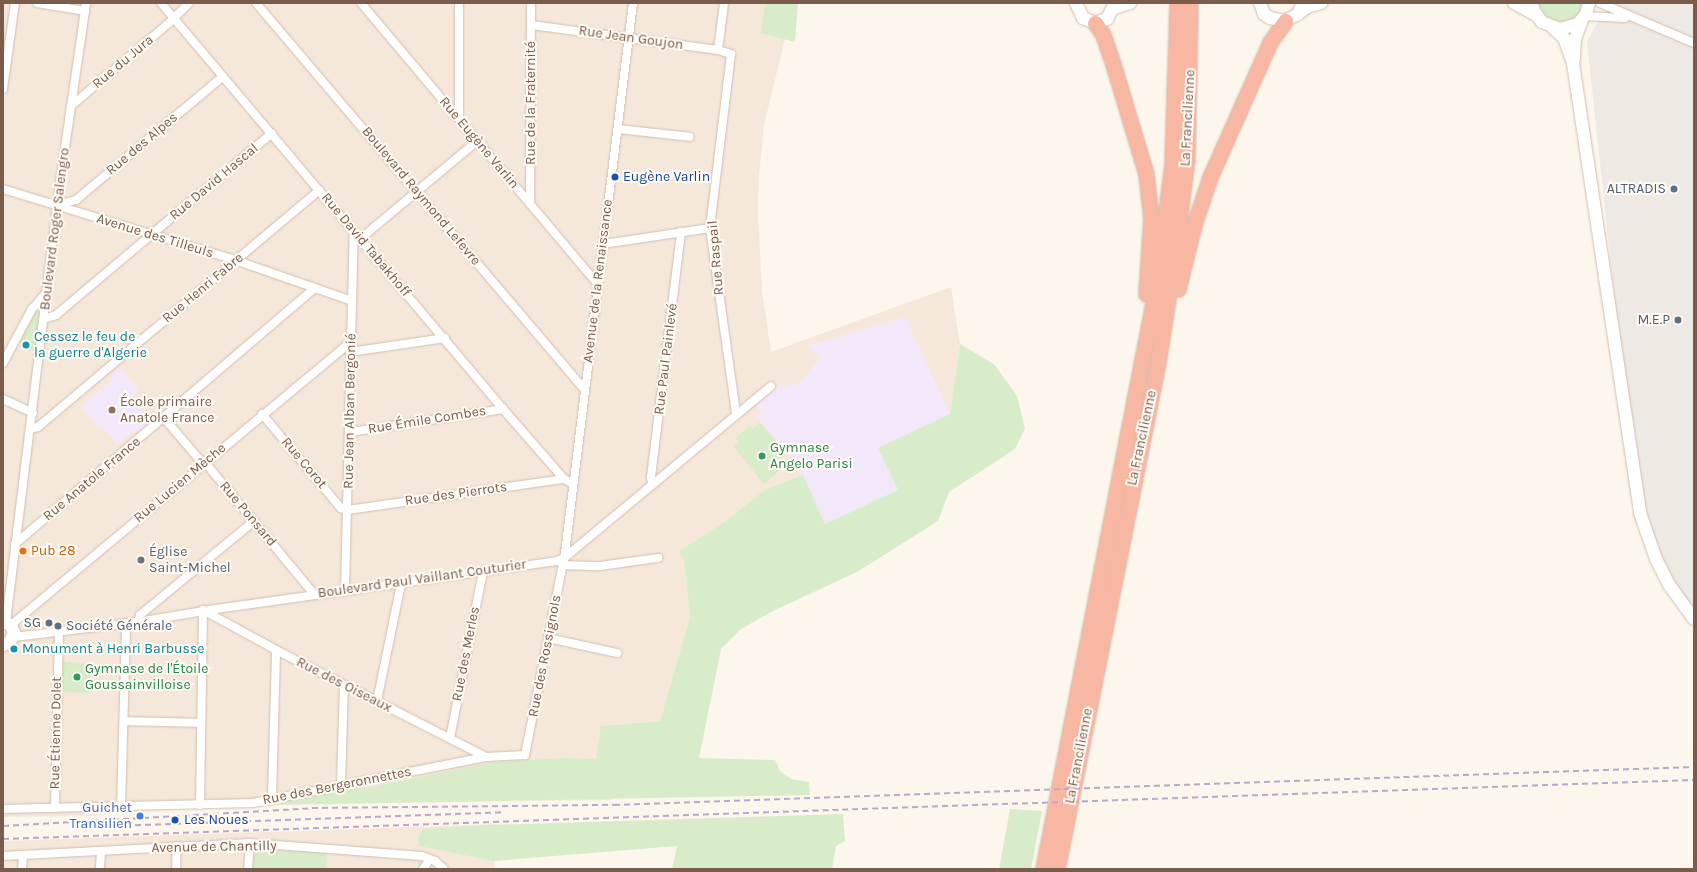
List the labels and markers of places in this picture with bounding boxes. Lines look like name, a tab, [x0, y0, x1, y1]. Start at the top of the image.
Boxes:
place label: Eugène Varlin	[623, 169, 710, 185]
marker: Eugène Varlin	[610, 172, 620, 182]
place label: ALTRADIS	[1607, 181, 1666, 197]
marker: ALTRADIS	[1669, 184, 1679, 194]
place label: M.E.P	[1638, 312, 1670, 328]
marker: M.E.P	[1673, 315, 1683, 325]
place label: Cessez le feu de la guerre d'Algerie	[34, 329, 147, 362]
marker: Cessez le feu de la guerre d'Algerie	[21, 340, 31, 350]
place label: École primaire Anatole France	[120, 394, 215, 426]
marker: École primaire Anatole France	[107, 405, 117, 415]
place label: Gymnase Angelo Parisi	[770, 440, 853, 472]
marker: Gymnase Angelo Parisi	[757, 451, 767, 461]
place label: Pub 28	[31, 543, 76, 559]
place label: Église Saint-Michel	[149, 544, 231, 576]
marker: Pub 28	[18, 546, 28, 556]
marker: Église Saint-Michel	[136, 555, 146, 565]
place label: SG	[24, 615, 41, 631]
marker: SG	[44, 618, 54, 628]
place label: Société Générale	[66, 618, 172, 634]
marker: Société Générale	[53, 621, 63, 631]
place label: Monument à Henri Barbusse	[22, 641, 204, 657]
marker: Monument à Henri Barbusse	[9, 644, 19, 654]
place label: Gymnase de l'Étoile Goussainvilloise	[85, 661, 208, 694]
marker: Gymnase de l'Étoile Goussainvilloise	[72, 672, 82, 682]
place label: Guichet Transilien	[70, 800, 132, 832]
marker: Guichet Transilien	[135, 811, 145, 821]
place label: Les Noues	[184, 812, 249, 828]
marker: Les Noues	[169, 814, 181, 826]

